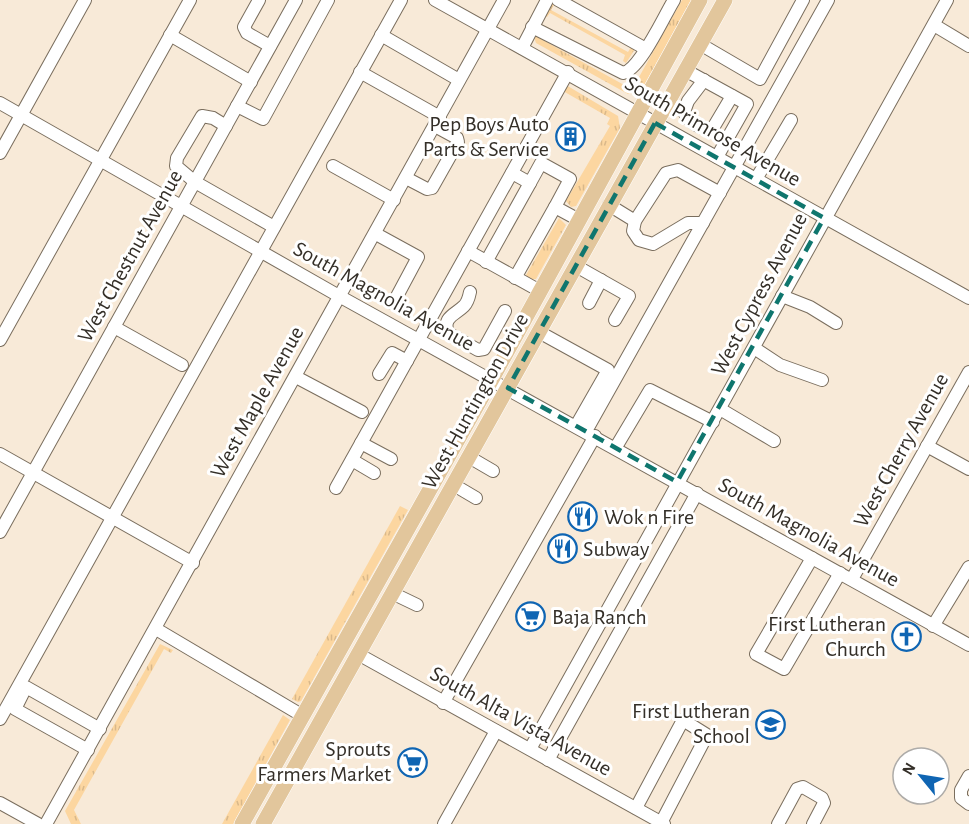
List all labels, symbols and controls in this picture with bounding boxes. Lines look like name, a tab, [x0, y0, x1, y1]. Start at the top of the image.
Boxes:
street label: South Primrose Avenue	[621, 72, 805, 190]
place label: Pep Boys Auto Parts & Service	[423, 113, 549, 160]
building icon: Pep Boys Auto Parts & Service	[554, 121, 586, 153]
street label: West Chestnut Avenue	[74, 166, 186, 346]
street label: West Cypress Avenue	[707, 209, 811, 379]
street label: South Magnolia Avenue	[290, 237, 478, 355]
street label: West Huntington Drive	[418, 309, 532, 493]
street label: West Maple Avenue	[206, 323, 308, 481]
street label: West Cherry Avenue	[850, 369, 952, 531]
street label: South Magnolia Avenue	[715, 473, 903, 591]
restaurant icon: Wok n Fire	[567, 501, 599, 533]
place label: Wok n Fire	[604, 506, 694, 528]
restaurant icon: Subway	[546, 533, 578, 565]
place label: Subway	[583, 538, 650, 560]
supermarket icon: Baja Ranch	[515, 601, 547, 633]
place label: Baja Ranch	[552, 606, 647, 628]
place label: First Lutheran Church	[768, 613, 886, 660]
church icon: First Lutheran Church	[891, 621, 923, 653]
street label: South Alta Vista Avenue	[427, 662, 615, 780]
place label: First Lutheran School	[632, 700, 750, 747]
school or university icon: First Lutheran School	[755, 708, 787, 740]
place label: Sprouts Farmers Market	[257, 738, 391, 785]
supermarket icon: Sprouts Farmers Market	[396, 746, 428, 778]
north arrow	[891, 746, 951, 806]
text: N	[899, 760, 919, 778]

